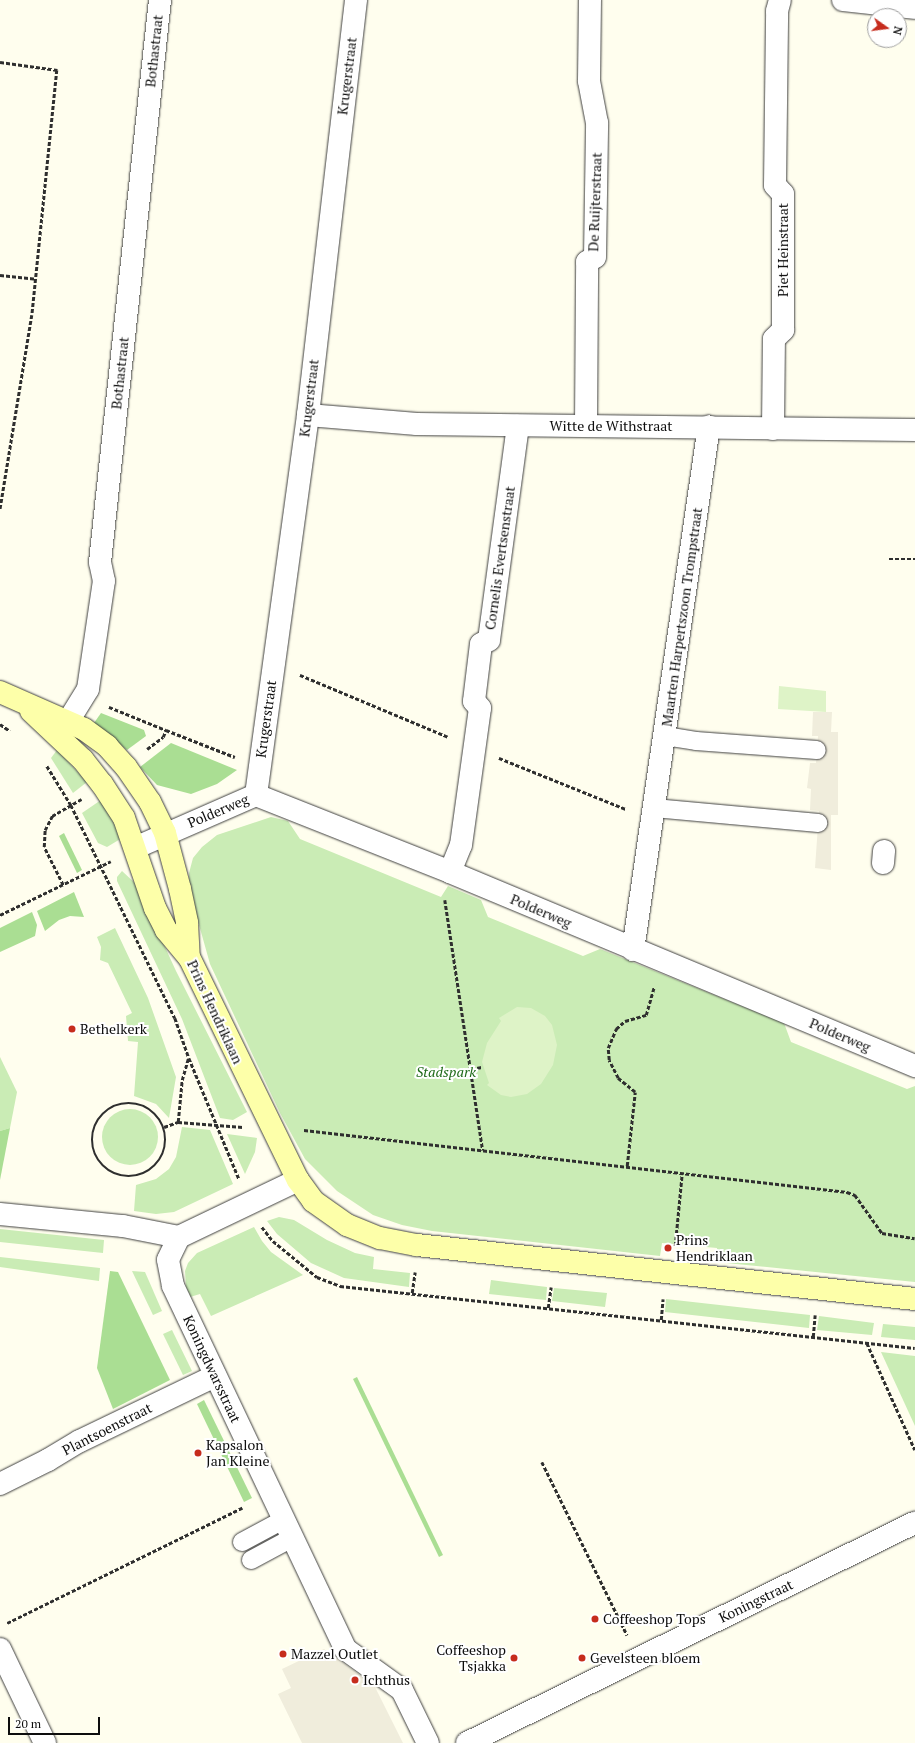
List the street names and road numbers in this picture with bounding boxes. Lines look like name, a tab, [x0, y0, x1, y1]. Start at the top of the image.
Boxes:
street label: Bothastraat	[142, 14, 166, 88]
street label: Krugerstraat	[334, 36, 360, 116]
street label: De Ruijterstraat	[585, 152, 605, 252]
street label: Piet Heinstraat	[775, 203, 791, 297]
street label: Bothastraat	[108, 336, 132, 410]
street label: Krugerstraat	[296, 358, 322, 438]
street label: Witte de Withstraat	[550, 418, 672, 434]
street label: Cornelis Evertsenstraat	[482, 485, 518, 631]
street label: Maarten Harpertszoon Trompstraat	[658, 506, 706, 728]
street label: Krugerstraat	[252, 679, 280, 759]
street label: Polderweg	[185, 791, 251, 831]
street label: Polderweg	[508, 891, 574, 931]
street label: Prins Hendriklaan	[184, 957, 246, 1067]
street label: Polderweg	[807, 1015, 873, 1055]
street label: Koningdwarsstraat	[180, 1313, 244, 1425]
street label: Plantsoenstraat	[59, 1399, 155, 1459]
street label: Koningstraat	[716, 1576, 796, 1626]

